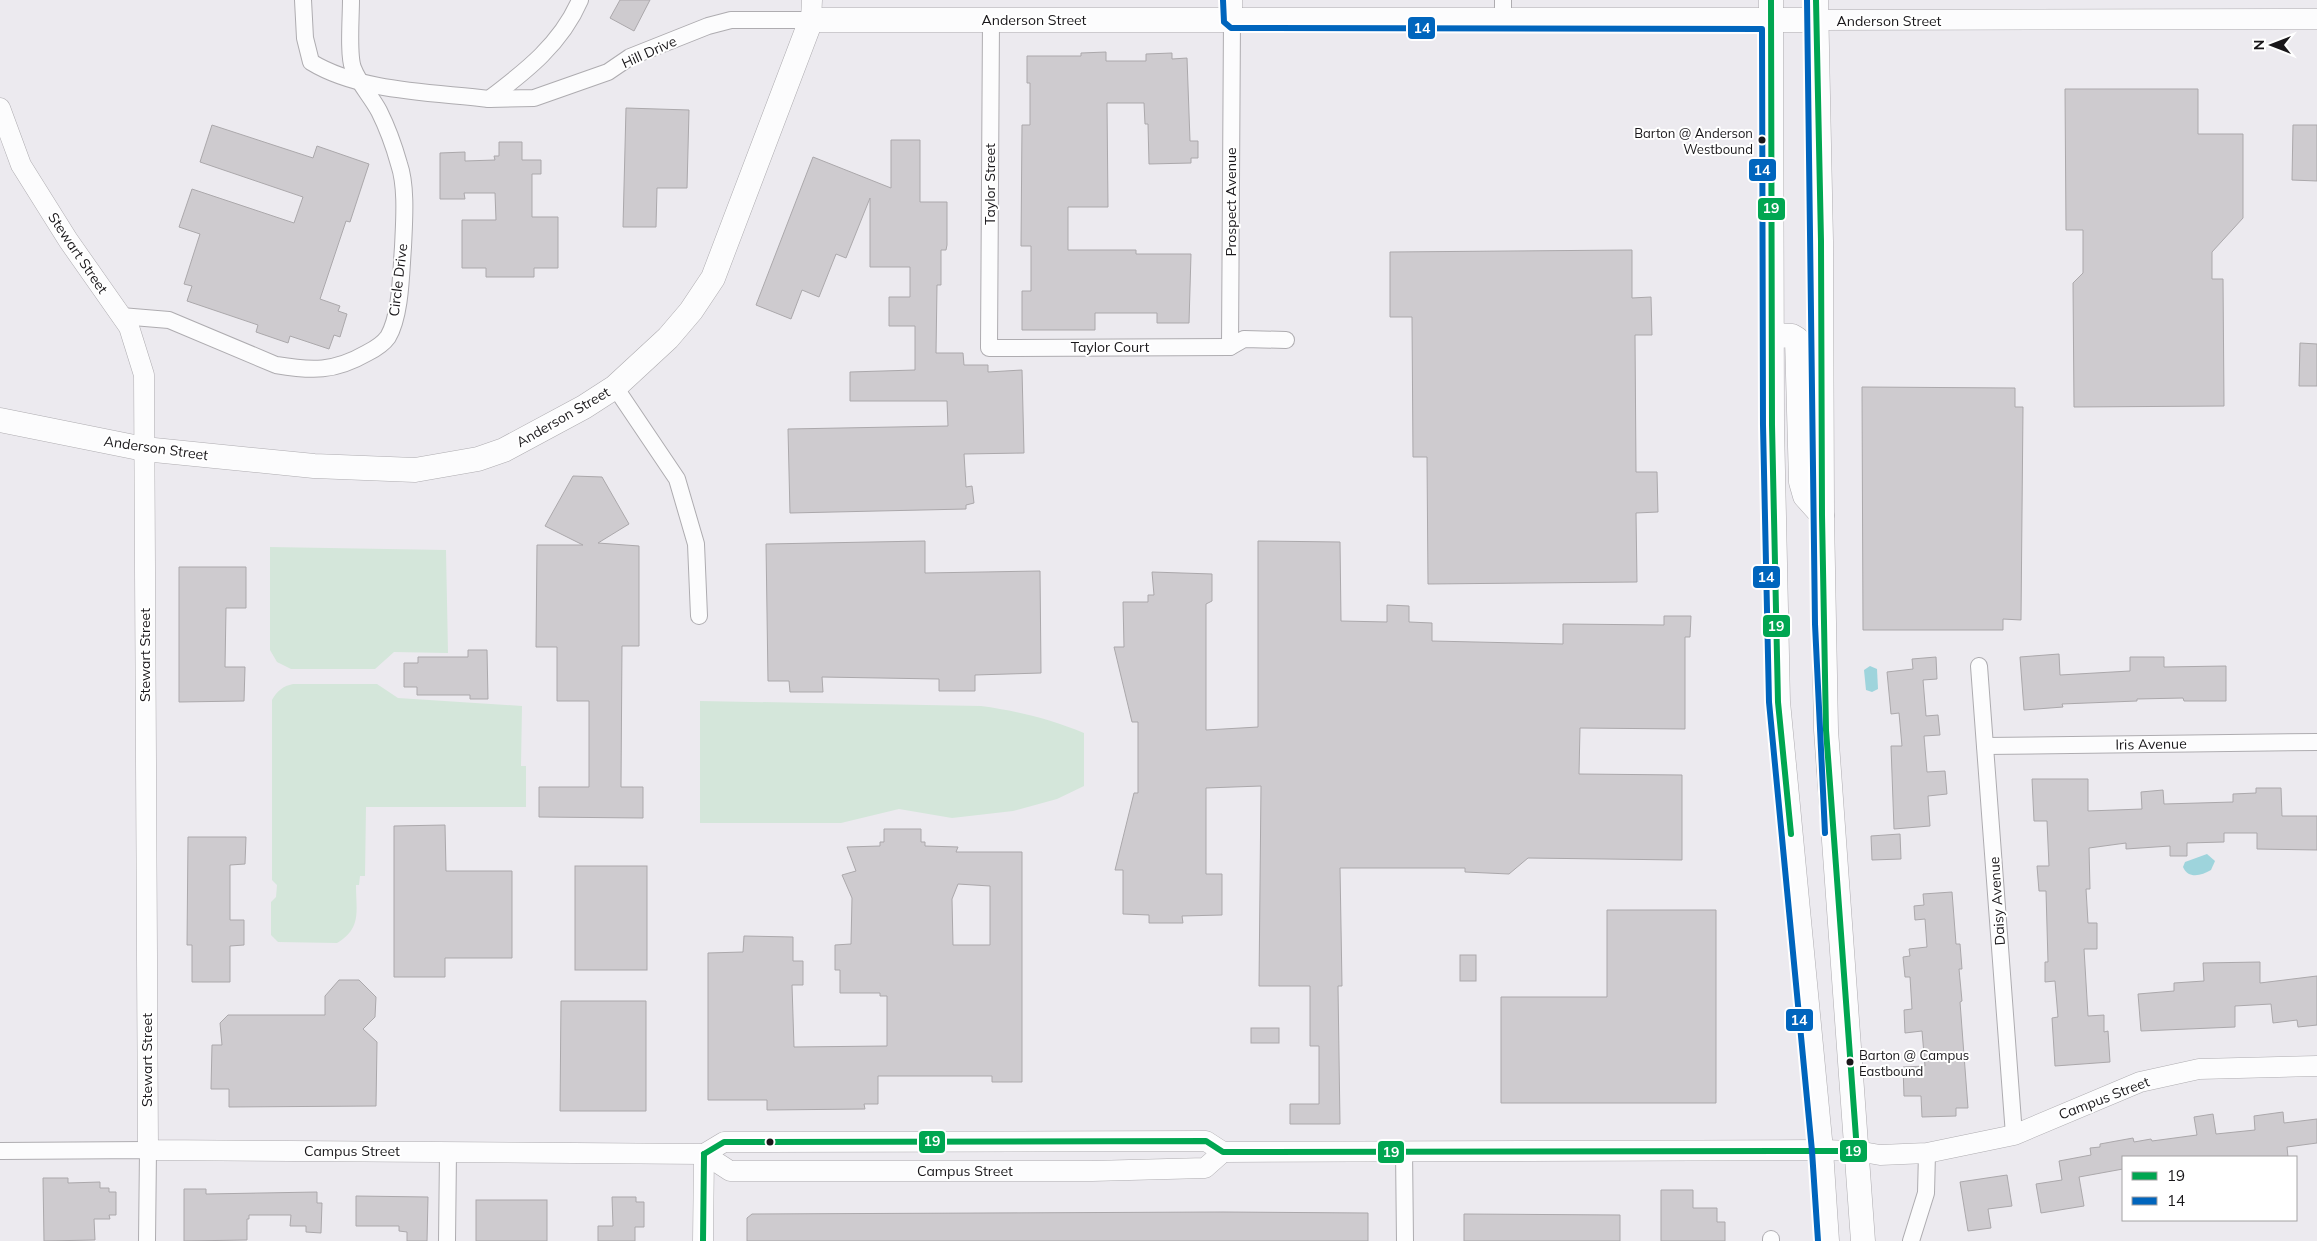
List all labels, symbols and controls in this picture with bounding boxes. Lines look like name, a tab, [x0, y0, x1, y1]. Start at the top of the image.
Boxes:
street label: Anderson Street	[981, 11, 1087, 29]
street label: Anderson Street	[1836, 12, 1942, 30]
line badge: 14	[1407, 16, 1436, 40]
text: 14	[1414, 19, 1431, 37]
north arrow	[2247, 20, 2297, 70]
street label: Hill Drive	[619, 32, 679, 72]
text: N	[2250, 40, 2268, 50]
place label: Barton @ Anderson Westbound	[1634, 125, 1753, 157]
marker: Barton @ Anderson Westbound	[1757, 135, 1767, 145]
street label: Taylor Street	[981, 143, 999, 225]
street label: Prospect Avenue	[1222, 147, 1240, 257]
line badge: 14	[1748, 158, 1777, 182]
text: 14	[1754, 161, 1771, 179]
line badge: 19	[1757, 197, 1786, 221]
text: 19	[1763, 199, 1779, 217]
street label: Stewart Street	[44, 209, 112, 297]
street label: Circle Drive	[385, 243, 411, 317]
street label: Taylor Court	[1071, 338, 1149, 356]
street label: Anderson Street	[513, 383, 613, 451]
street label: Anderson Street	[103, 432, 209, 464]
line badge: 14	[1752, 565, 1781, 589]
text: 14	[1758, 568, 1775, 586]
street label: Stewart Street	[136, 608, 154, 702]
line badge: 19	[1762, 614, 1791, 638]
text: 19	[1768, 617, 1784, 635]
street label: Iris Avenue	[2115, 734, 2187, 754]
street label: Daisy Avenue	[1985, 856, 2009, 946]
line badge: 14	[1785, 1008, 1814, 1032]
text: 14	[1791, 1011, 1808, 1029]
street label: Stewart Street	[138, 1013, 156, 1107]
place label: Barton @ Campus Eastbound	[1859, 1047, 1969, 1079]
marker: Barton @ Campus Eastbound	[1845, 1057, 1855, 1067]
street label: Campus Street	[2056, 1072, 2152, 1124]
line badge: 19	[918, 1130, 946, 1154]
text: 19	[924, 1132, 940, 1150]
unlabelled marker	[765, 1137, 775, 1147]
line badge: 19	[1839, 1139, 1868, 1163]
line badge: 19	[1377, 1140, 1405, 1164]
street label: Campus Street	[304, 1142, 400, 1160]
text: 19	[1845, 1142, 1861, 1160]
text: 19	[1383, 1143, 1399, 1161]
legend	[2122, 1156, 2297, 1221]
street label: Campus Street	[917, 1162, 1013, 1180]
text: 19	[2167, 1166, 2185, 1185]
text: 14	[2167, 1191, 2185, 1210]

